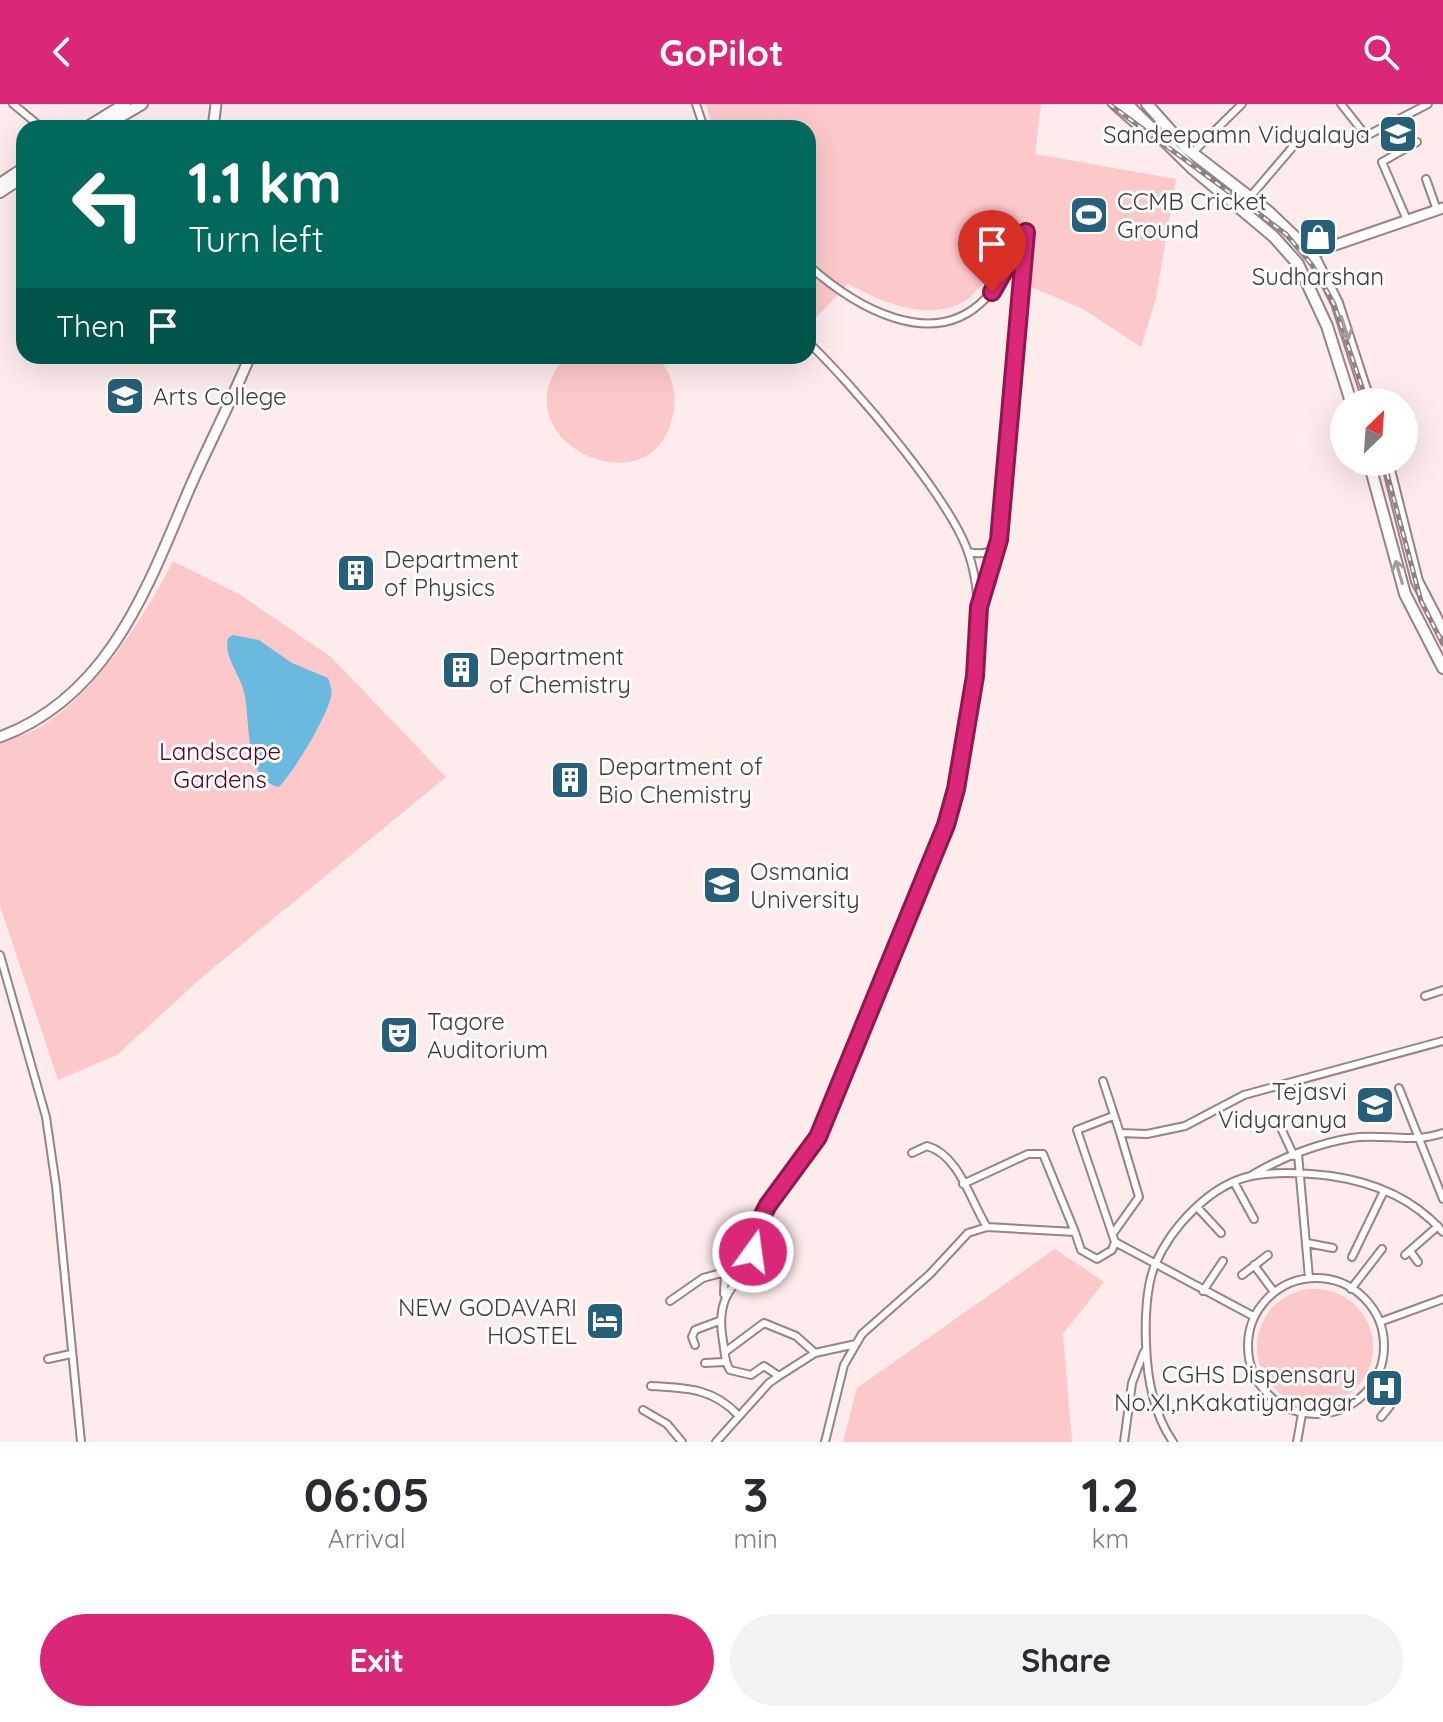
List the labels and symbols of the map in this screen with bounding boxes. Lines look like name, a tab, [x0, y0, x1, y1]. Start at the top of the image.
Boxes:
school or university icon: Sandeepamn Vidyalaya	[1377, 113, 1419, 155]
place label: Sandeepamn Vidyalaya	[1103, 119, 1370, 149]
place label: CCMB Cricket Ground	[1117, 186, 1267, 244]
sports icon: CCMB Cricket Ground	[1068, 194, 1110, 236]
pin	[958, 210, 1026, 292]
shop icon: Sudharshan	[1297, 216, 1339, 258]
place label: Sudharshan	[1252, 261, 1384, 291]
one-way arrow	[1339, 315, 1354, 340]
school or university icon: Arts College	[104, 375, 146, 417]
place label: Arts College	[153, 381, 287, 411]
north arrow	[1330, 388, 1418, 476]
place label: Department of Physics	[384, 544, 519, 602]
building icon: Department of Physics	[335, 552, 377, 594]
one-way arrow	[1390, 560, 1405, 586]
place label: Department of Chemistry	[489, 641, 631, 699]
building icon: Department of Chemistry	[440, 649, 482, 691]
park label: Landscape Gardens	[159, 736, 281, 794]
place label: Department of Bio Chemistry	[598, 751, 763, 809]
building icon: Department of Bio Chemistry	[549, 759, 591, 801]
place label: Osmania University	[750, 856, 860, 914]
school or university icon: Osmania University	[701, 864, 743, 906]
place label: Tagore Auditorium	[427, 1006, 548, 1064]
theatre icon: Tagore Auditorium	[378, 1014, 420, 1056]
place label: Tejasvi Vidyaranya	[1218, 1076, 1347, 1134]
school or university icon: Tejasvi Vidyaranya	[1354, 1084, 1396, 1126]
position arrow	[711, 1210, 795, 1294]
place label: NEW GODAVARI HOSTEL	[398, 1292, 577, 1350]
hotel icon: NEW GODAVARI HOSTEL	[584, 1300, 626, 1342]
place label: CGHS Dispensary No.XI,nKakatiyanagar	[1114, 1359, 1356, 1417]
hospital icon: CGHS Dispensary No.XI,nKakatiyanagar	[1363, 1367, 1405, 1409]

